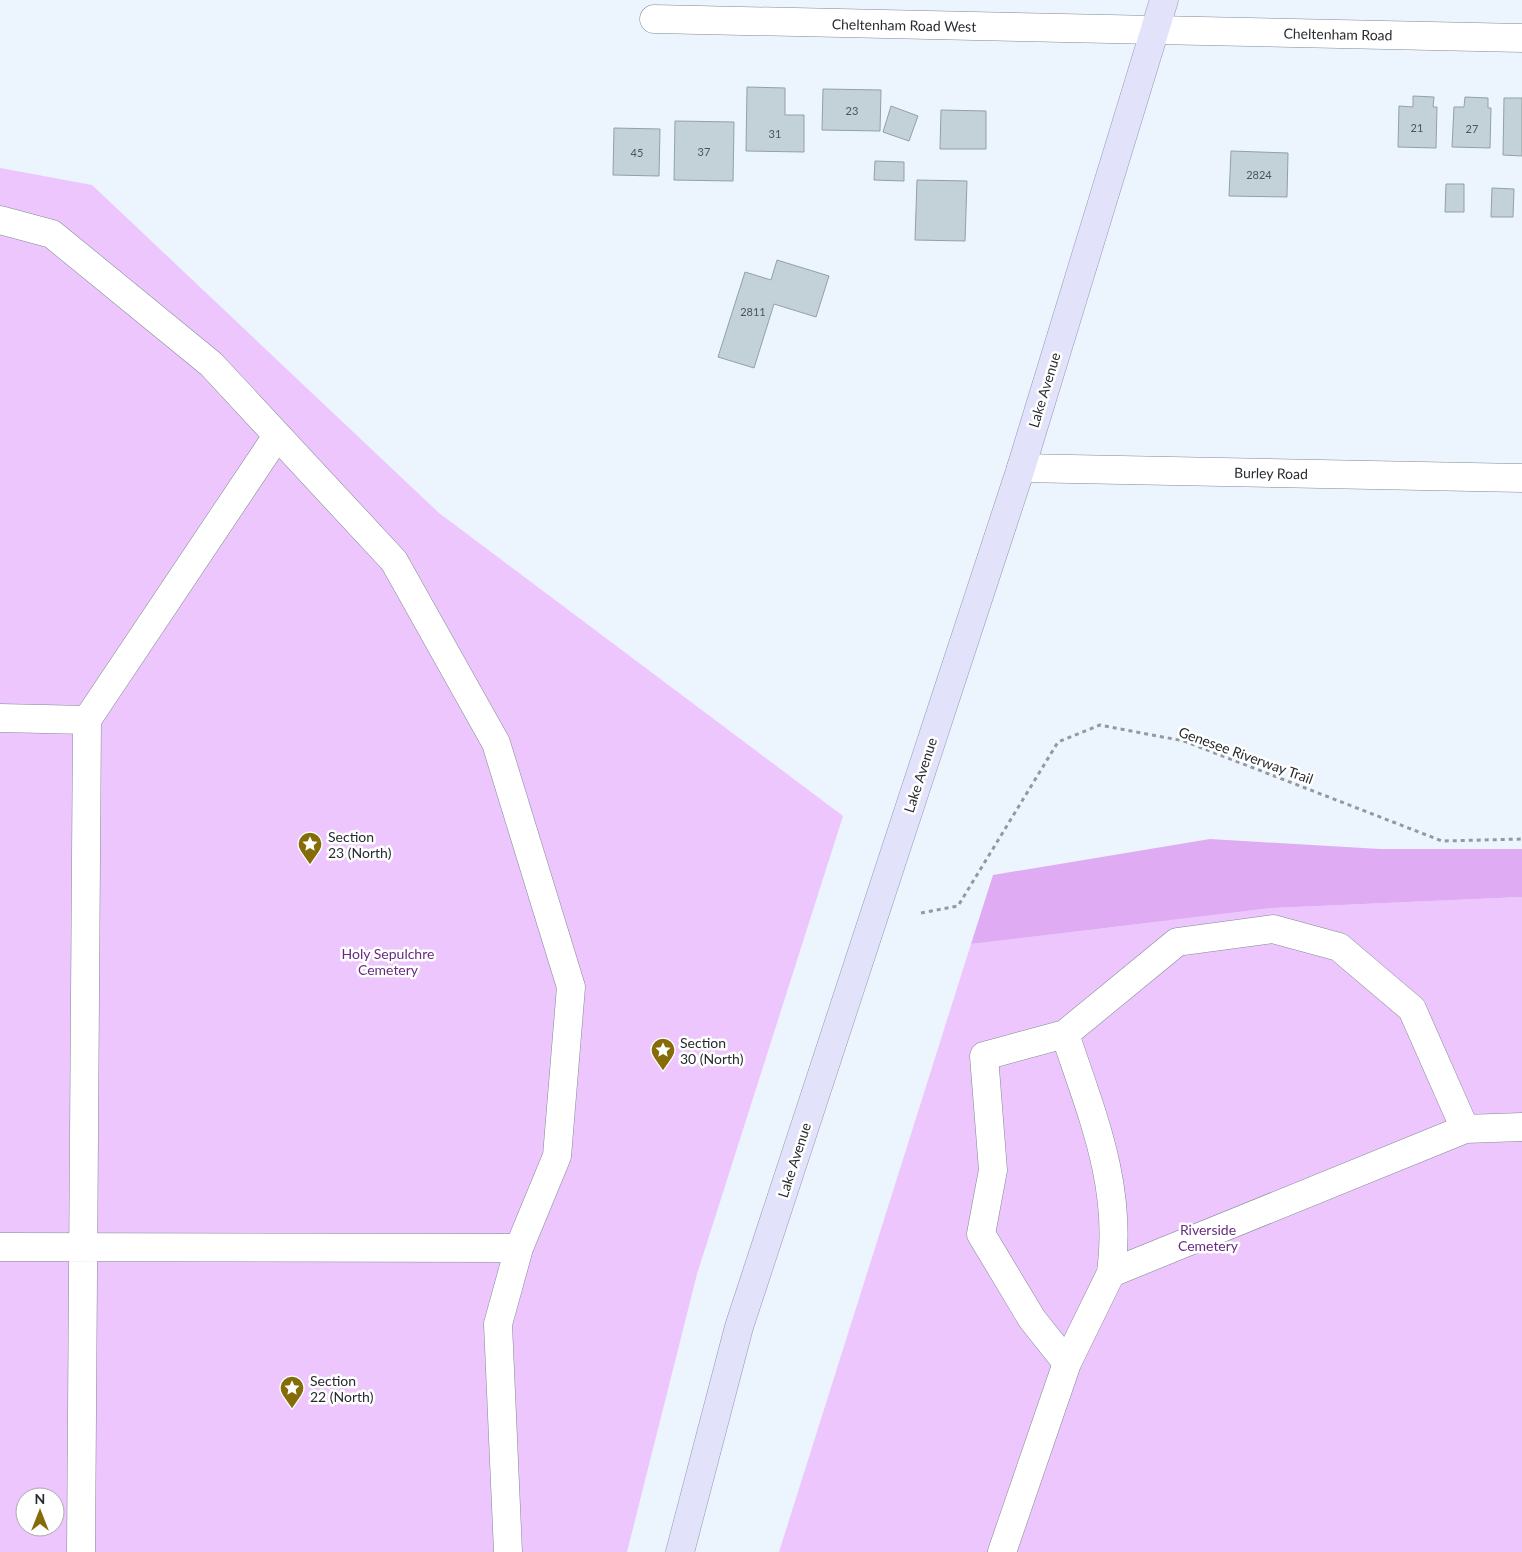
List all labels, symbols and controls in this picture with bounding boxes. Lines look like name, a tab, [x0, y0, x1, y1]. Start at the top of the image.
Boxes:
street label: Cheltenham Road West	[832, 15, 976, 35]
street label: Cheltenham Road	[1283, 25, 1393, 43]
house number: 23	[846, 104, 858, 117]
house number: 21	[1411, 121, 1423, 134]
house number: 27	[1466, 122, 1478, 135]
house number: 31	[769, 127, 781, 140]
house number: 37	[698, 145, 710, 158]
house number: 45	[631, 146, 643, 159]
house number: 2824	[1246, 168, 1272, 181]
house number: 2811	[740, 305, 766, 318]
street label: Lake Avenue	[1025, 350, 1063, 430]
street label: Burley Road	[1234, 464, 1308, 482]
street label: Genesee Riverway Trail	[1176, 723, 1316, 787]
street label: Lake Avenue	[900, 735, 940, 815]
place label: Section 23 (North)	[328, 828, 392, 861]
place icon: Section 23 (North)	[297, 831, 323, 865]
park label: Holy Sepulchre Cemetery	[342, 945, 434, 978]
place label: Section 30 (North)	[680, 1034, 744, 1067]
place icon: Section 30 (North)	[650, 1037, 676, 1071]
street label: Lake Avenue	[774, 1120, 814, 1200]
park label: Riverside Cemetery	[1178, 1221, 1239, 1254]
place label: Section 22 (North)	[310, 1372, 374, 1405]
place icon: Section 22 (North)	[279, 1375, 305, 1409]
north arrow	[15, 1487, 65, 1537]
text: N	[35, 1490, 45, 1507]

